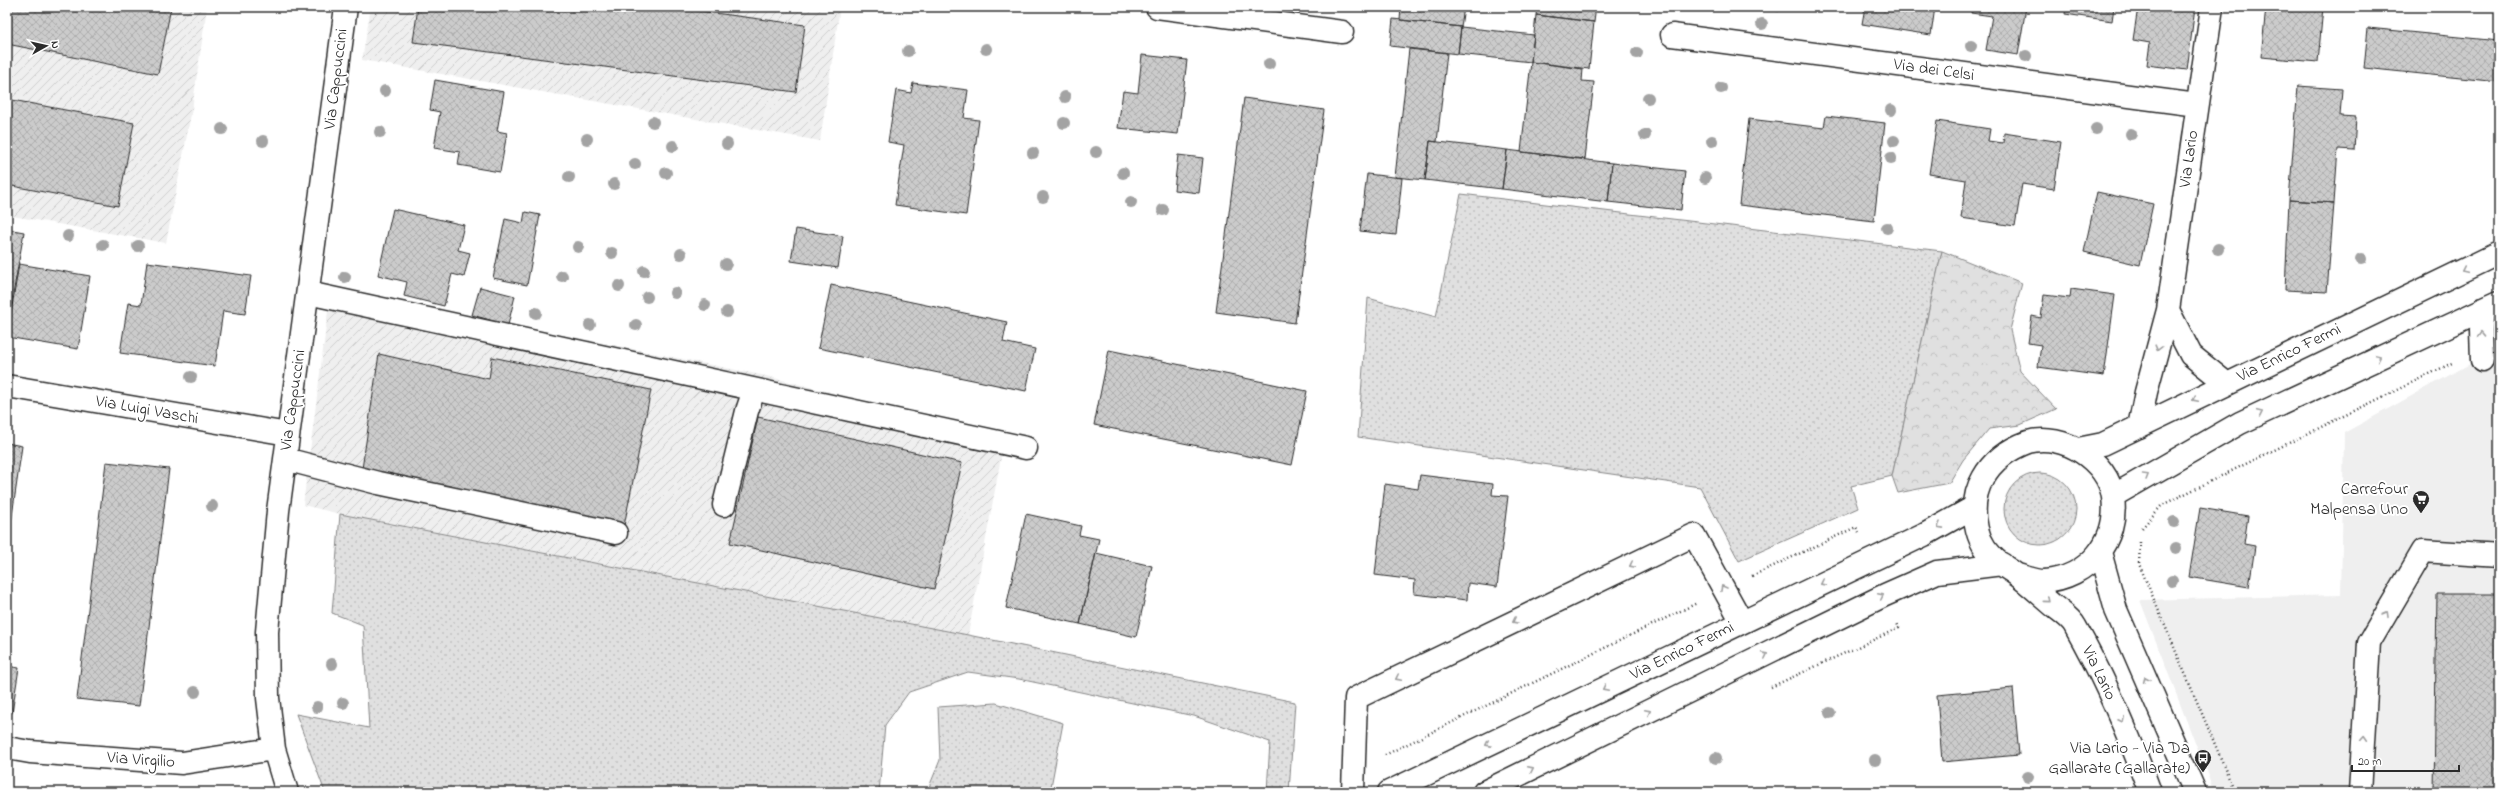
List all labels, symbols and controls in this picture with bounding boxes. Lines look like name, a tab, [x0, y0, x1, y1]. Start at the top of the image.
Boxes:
north arrow	[26, 26, 66, 66]
street label: Via Cappuccini	[317, 27, 355, 132]
text: N	[46, 40, 63, 50]
street label: Via dei Celsi	[1891, 52, 1976, 88]
street label: Via Lario	[2172, 128, 2205, 190]
one-way arrow	[2460, 265, 2468, 273]
street label: Via Enrico Fermi	[2232, 317, 2345, 389]
one-way arrow	[2477, 332, 2485, 338]
one-way arrow	[2154, 344, 2163, 351]
street label: Via Cappuccini	[273, 348, 312, 453]
one-way arrow	[2374, 355, 2381, 363]
street label: Via Luigi Vaschi	[92, 389, 200, 433]
one-way arrow	[2192, 394, 2200, 402]
one-way arrow	[2256, 410, 2263, 418]
one-way arrow	[2142, 474, 2149, 481]
place label: Carrefour Malpensa Uno	[2310, 477, 2409, 522]
supermarket icon: Carrefour Malpensa Uno	[2411, 489, 2431, 514]
one-way arrow	[1937, 522, 1944, 529]
one-way arrow	[1629, 560, 1636, 568]
one-way arrow	[1820, 578, 1828, 586]
one-way arrow	[1721, 585, 1728, 592]
one-way arrow	[1877, 593, 1884, 601]
one-way arrow	[2042, 596, 2049, 603]
one-way arrow	[2382, 611, 2389, 618]
street label: Via Enrico Fermi	[1625, 615, 1738, 687]
one-way arrow	[1511, 616, 1519, 624]
street label: Via Lario	[2075, 641, 2123, 705]
one-way arrow	[1761, 652, 1768, 659]
one-way arrow	[1394, 673, 1402, 681]
one-way arrow	[2143, 676, 2151, 683]
one-way arrow	[1602, 683, 1610, 691]
one-way arrow	[1644, 709, 1652, 717]
one-way arrow	[2117, 716, 2125, 723]
place label: Via Lario - Via Da Gallarate (Gallarate)	[2049, 736, 2190, 781]
one-way arrow	[2359, 736, 2368, 742]
one-way arrow	[1485, 739, 1492, 747]
street label: Via Virgilio	[105, 745, 176, 777]
scale bar	[2352, 747, 2459, 773]
bus stop icon: Via Lario - Via Da Gallarate (Gallarate)	[2193, 748, 2213, 773]
text: 20 m	[2358, 753, 2381, 771]
one-way arrow	[1527, 766, 1535, 774]

